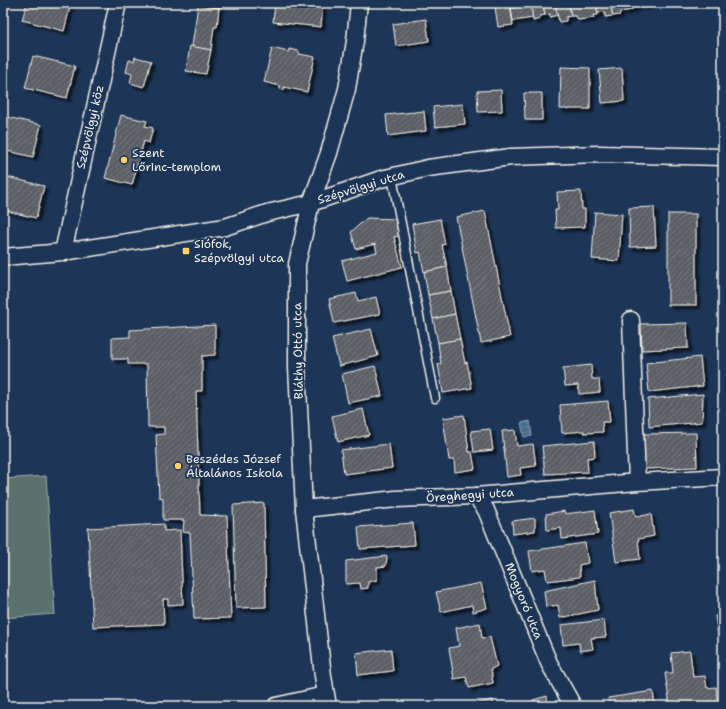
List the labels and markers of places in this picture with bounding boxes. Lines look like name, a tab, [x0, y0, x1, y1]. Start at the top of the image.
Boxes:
place label: Szent Lőrinc-templom	[132, 145, 221, 175]
marker: Szent Lőrinc-templom	[119, 155, 129, 165]
place label: Siófok, Szépvölgyi utca	[194, 236, 285, 266]
marker: Siófok, Szépvölgyi utca	[181, 246, 191, 256]
place label: Beszédes József Általános Iskola	[186, 451, 283, 481]
marker: Beszédes József Általános Iskola	[173, 461, 183, 471]

